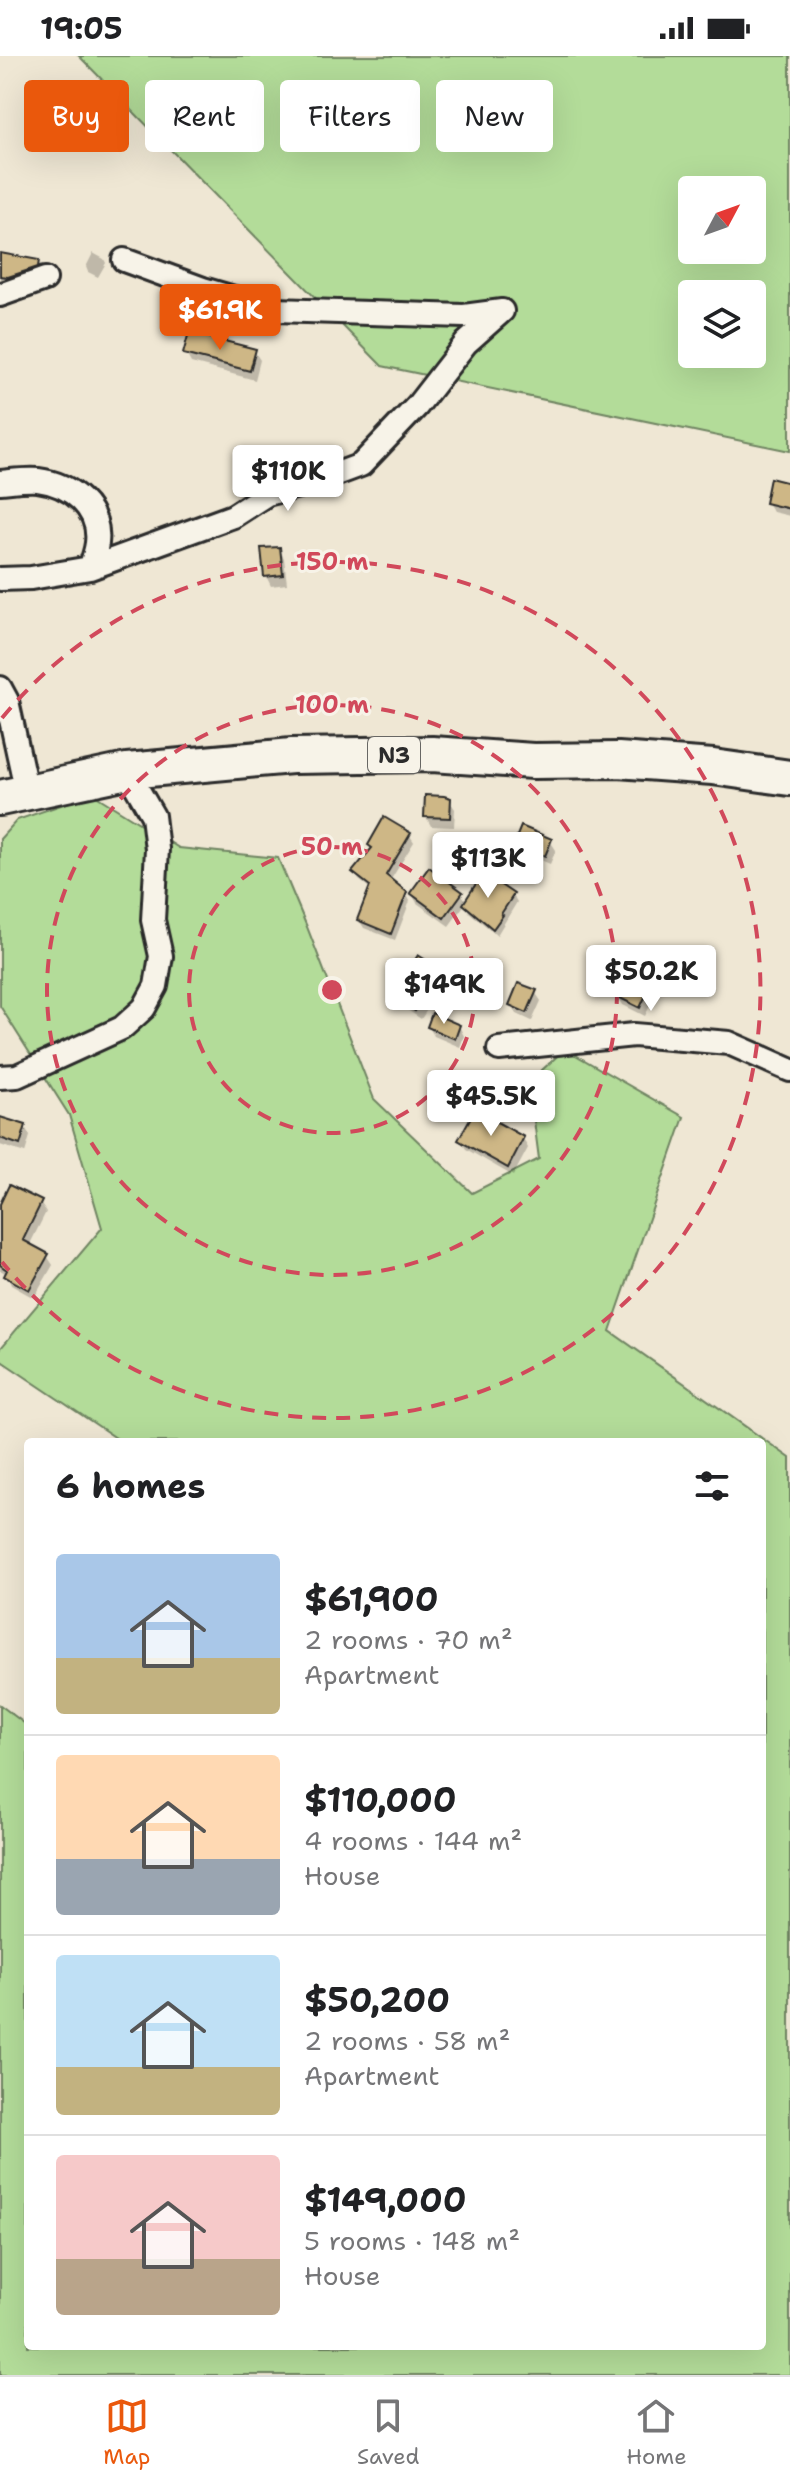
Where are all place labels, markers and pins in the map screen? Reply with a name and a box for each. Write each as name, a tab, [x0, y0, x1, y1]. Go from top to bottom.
pin: $61.9K	[155, 284, 285, 352]
pin: $110K	[232, 445, 344, 513]
pin: $113K	[432, 832, 544, 900]
pin: $50.2K	[586, 945, 716, 1013]
pin: $149K	[388, 958, 500, 1026]
centre of rings	[318, 976, 346, 1004]
pin: $45.5K	[426, 1070, 556, 1138]

